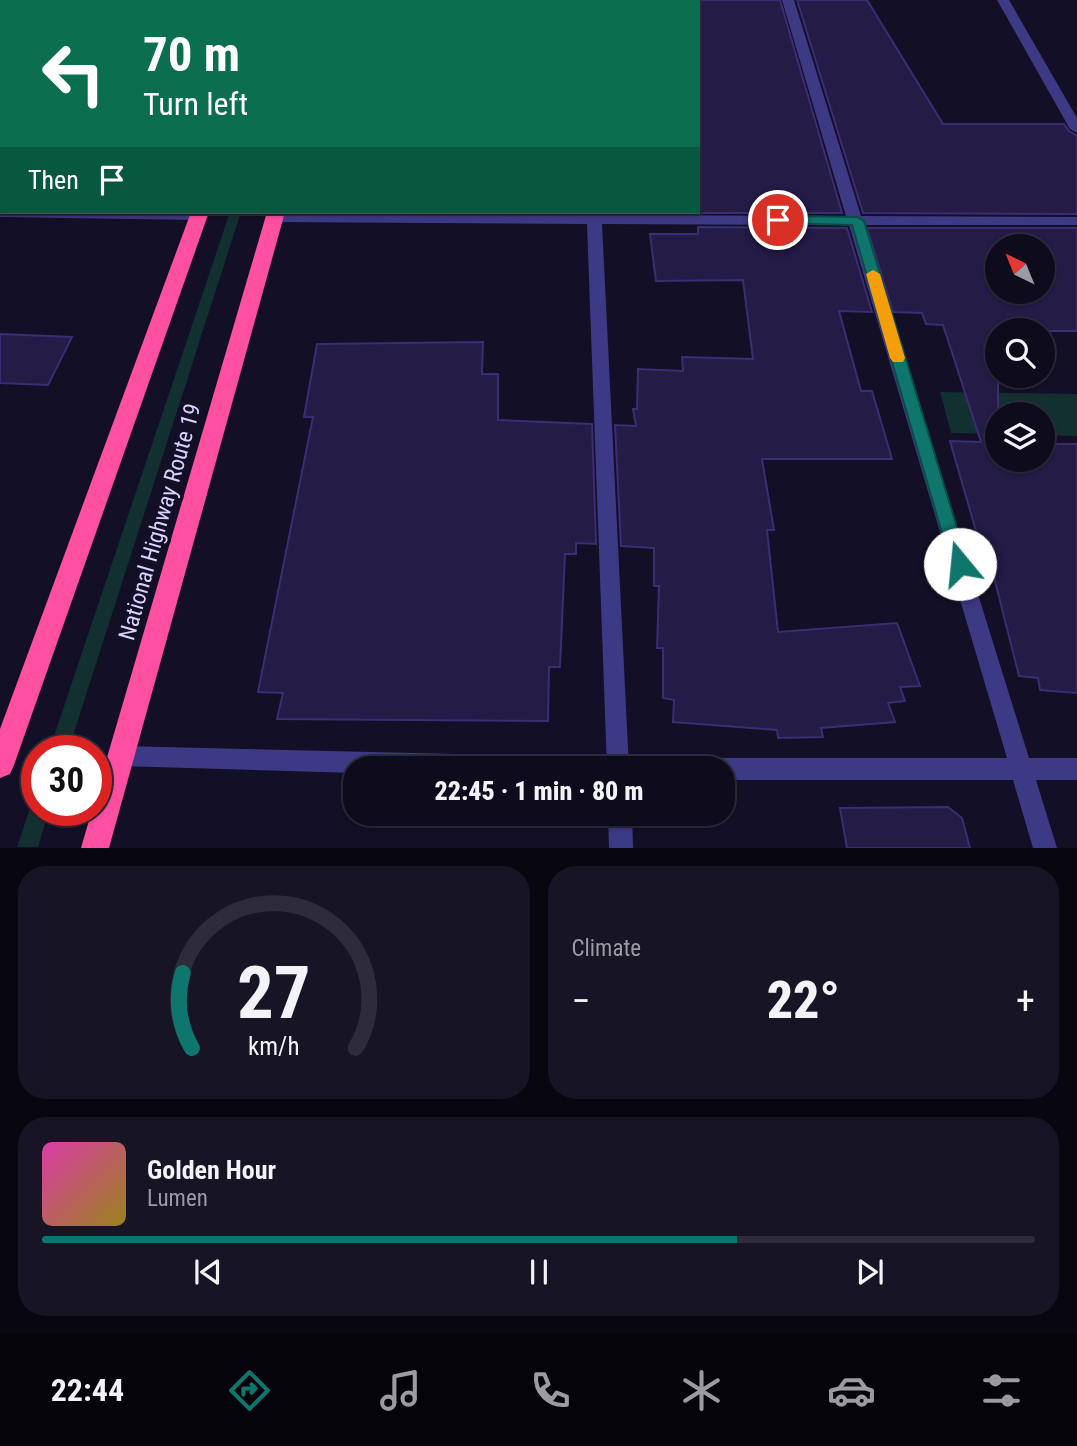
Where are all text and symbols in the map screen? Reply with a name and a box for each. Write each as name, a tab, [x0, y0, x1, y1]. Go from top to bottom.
text: 70 m	[143, 26, 240, 83]
icon: left	[28, 28, 119, 119]
text: Turn left	[143, 85, 248, 123]
icon: arrive	[93, 161, 131, 199]
text: Then	[28, 165, 79, 195]
pin	[748, 190, 808, 250]
icon: arrive	[759, 201, 797, 239]
north arrow	[985, 234, 1055, 304]
map controls	[985, 234, 1055, 472]
button: search	[985, 318, 1055, 388]
street label: National Highway Route 19	[113, 401, 207, 643]
button: layers	[985, 402, 1055, 472]
position arrow	[923, 527, 997, 601]
speed limit sign: 30	[21, 735, 112, 826]
text: 22:45 · 1 min · 80 m	[434, 776, 644, 806]
text: Climate	[572, 935, 641, 962]
text: 27	[237, 951, 311, 1037]
text: 22°	[767, 970, 840, 1031]
text: −	[572, 979, 591, 1023]
text: +	[1016, 979, 1035, 1023]
text: km/h	[248, 1032, 299, 1061]
text: Golden Hour	[147, 1155, 276, 1185]
text: Lumen	[147, 1185, 208, 1212]
icon: previous	[189, 1253, 227, 1291]
icon: pause	[520, 1253, 558, 1291]
icon: next	[851, 1253, 889, 1291]
icon: directions	[225, 1366, 274, 1415]
icon: music	[376, 1366, 425, 1415]
icon: phone	[526, 1366, 575, 1415]
icon: climate	[677, 1366, 726, 1415]
icon: car	[827, 1366, 876, 1415]
icon: filters	[977, 1366, 1026, 1415]
text: 22:44	[51, 1371, 124, 1409]

